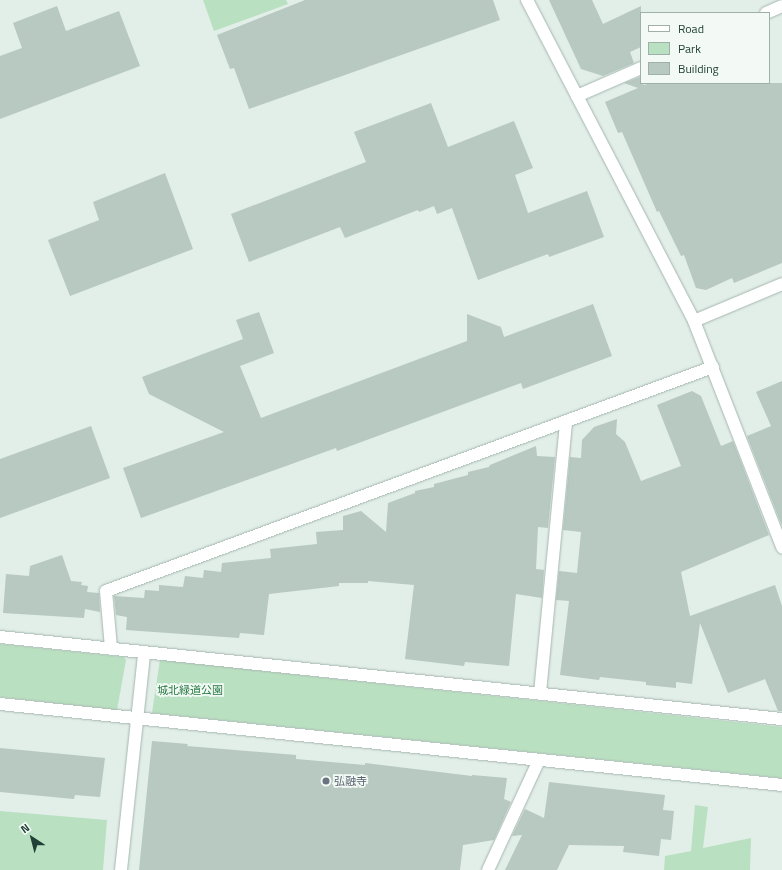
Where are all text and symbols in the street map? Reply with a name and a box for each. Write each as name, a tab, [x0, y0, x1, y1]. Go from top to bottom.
legend	[640, 12, 770, 84]
text: Road	[678, 19, 704, 38]
text: Park	[678, 39, 701, 58]
text: Building	[678, 59, 719, 78]
park label: 城北緑道公園	[157, 683, 223, 697]
place label: 弘融寺	[334, 774, 367, 788]
marker: 弘融寺	[321, 776, 331, 786]
north arrow	[12, 818, 52, 858]
text: N	[17, 820, 33, 837]

